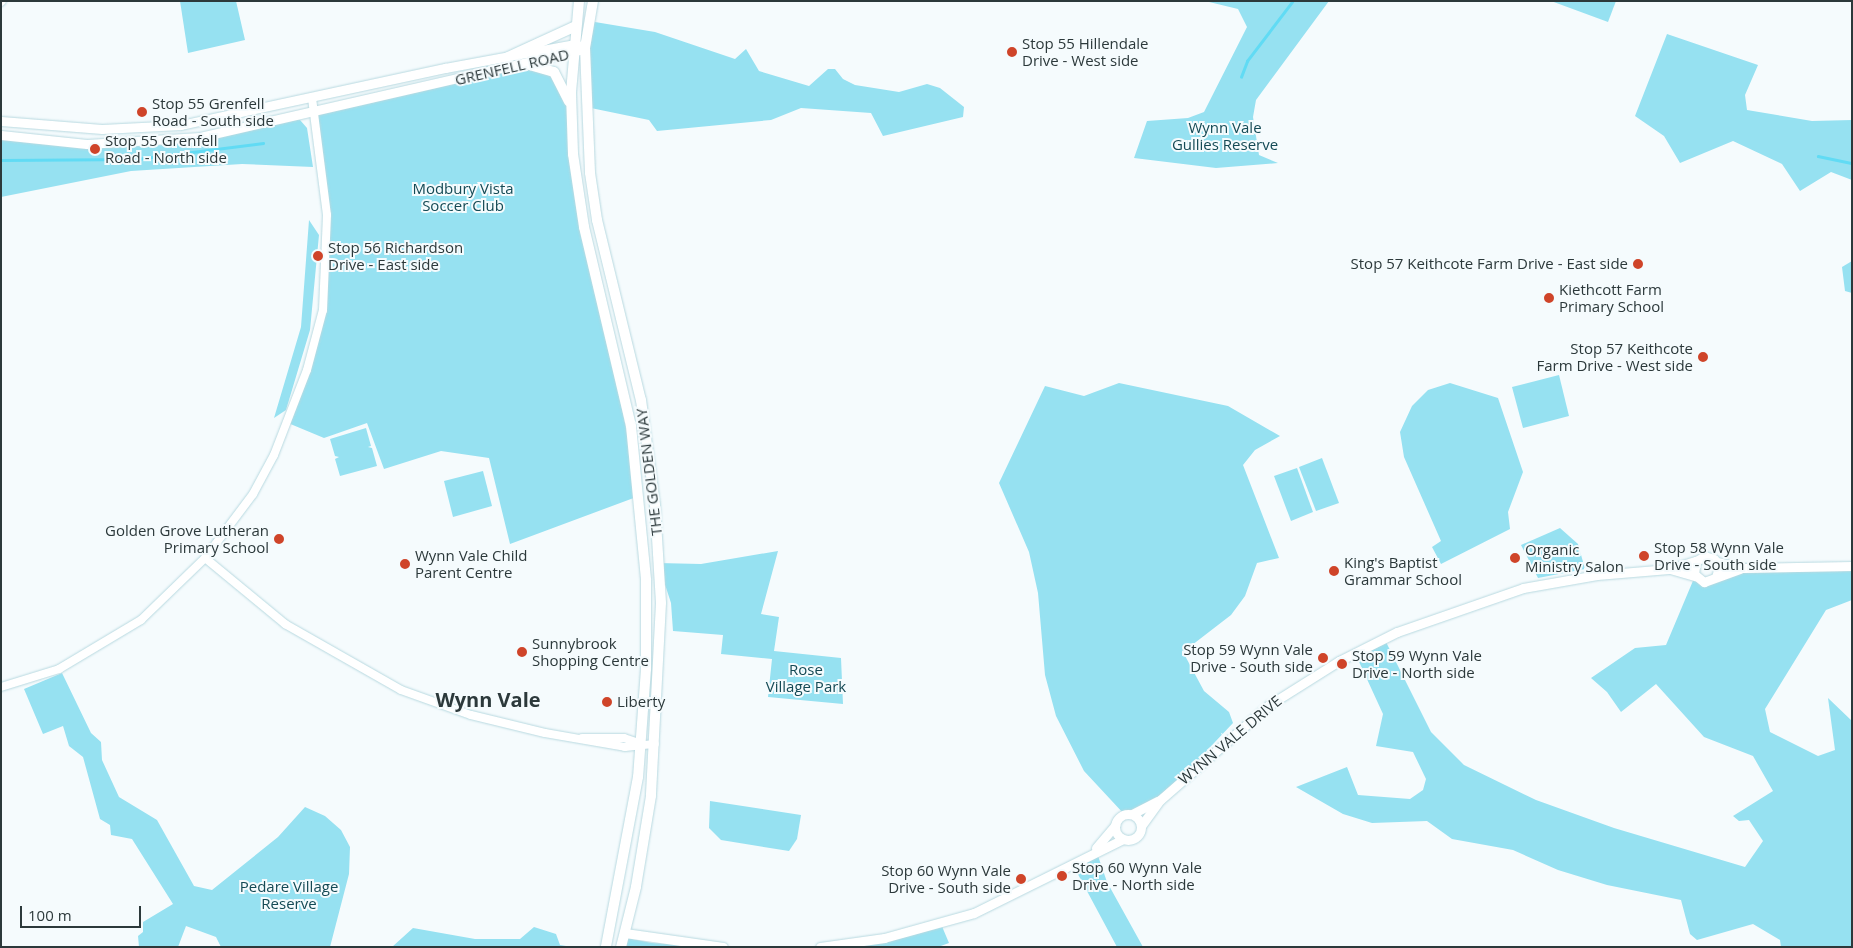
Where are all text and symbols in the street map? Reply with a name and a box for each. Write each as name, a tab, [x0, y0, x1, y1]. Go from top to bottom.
place label: Stop 55 Hillendale Drive - West side	[1022, 34, 1148, 69]
street label: GRENFELL ROAD	[453, 45, 571, 89]
marker: Stop 55 Hillendale Drive - West side	[1006, 46, 1018, 58]
place label: Stop 55 Grenfell Road - South side	[152, 94, 274, 129]
marker: Stop 55 Grenfell Road - South side	[136, 106, 148, 118]
park label: Wynn Vale Gullies Reserve	[1172, 118, 1278, 153]
place label: Stop 55 Grenfell Road - North side	[105, 131, 227, 166]
marker: Stop 55 Grenfell Road - North side	[89, 143, 101, 155]
park label: Modbury Vista Soccer Club	[412, 179, 514, 214]
place label: Stop 56 Richardson Drive - East side	[328, 238, 463, 273]
marker: Stop 56 Richardson Drive - East side	[312, 250, 324, 262]
place label: Stop 57 Keithcote Farm Drive - East side	[1351, 255, 1628, 273]
marker: Stop 57 Keithcote Farm Drive - East side	[1632, 258, 1644, 270]
place label: Kiethcott Farm Primary School	[1559, 280, 1664, 315]
marker: Kiethcott Farm Primary School	[1543, 292, 1555, 304]
place label: Stop 57 Keithcote Farm Drive - West side	[1536, 339, 1693, 374]
marker: Stop 57 Keithcote Farm Drive - West side	[1697, 351, 1709, 363]
street label: THE GOLDEN WAY	[632, 407, 666, 537]
place label: Golden Grove Lutheran Primary School	[105, 521, 269, 556]
marker: Golden Grove Lutheran Primary School	[273, 533, 285, 545]
place label: Stop 58 Wynn Vale Drive - South side	[1654, 538, 1784, 573]
place label: Organic Ministry Salon	[1525, 540, 1624, 575]
place label: Wynn Vale Child Parent Centre	[415, 546, 527, 581]
marker: Stop 58 Wynn Vale Drive - South side	[1638, 550, 1650, 562]
marker: Organic Ministry Salon	[1509, 552, 1521, 564]
place label: King's Baptist Grammar School	[1344, 553, 1462, 588]
marker: Wynn Vale Child Parent Centre	[399, 558, 411, 570]
marker: King's Baptist Grammar School	[1328, 565, 1340, 577]
place label: Sunnybrook Shopping Centre	[532, 634, 649, 669]
place label: Stop 59 Wynn Vale Drive - South side	[1183, 640, 1313, 675]
marker: Sunnybrook Shopping Centre	[516, 646, 528, 658]
place label: Stop 59 Wynn Vale Drive - North side	[1352, 646, 1482, 681]
marker: Stop 59 Wynn Vale Drive - South side	[1317, 652, 1329, 664]
marker: Stop 59 Wynn Vale Drive - North side	[1336, 658, 1348, 670]
park label: Rose Village Park	[766, 660, 846, 695]
district label: Wynn Vale	[435, 687, 541, 711]
street label: WYNN VALE DRIVE	[1175, 692, 1285, 788]
place label: Liberty	[617, 693, 665, 711]
marker: Liberty	[601, 696, 613, 708]
place label: Stop 60 Wynn Vale Drive - North side	[1072, 858, 1202, 893]
place label: Stop 60 Wynn Vale Drive - South side	[881, 861, 1011, 896]
marker: Stop 60 Wynn Vale Drive - North side	[1056, 870, 1068, 882]
marker: Stop 60 Wynn Vale Drive - South side	[1015, 873, 1027, 885]
park label: Pedare Village Reserve	[240, 877, 338, 912]
scale bar	[22, 896, 144, 928]
text: 100 m	[28, 905, 72, 925]

